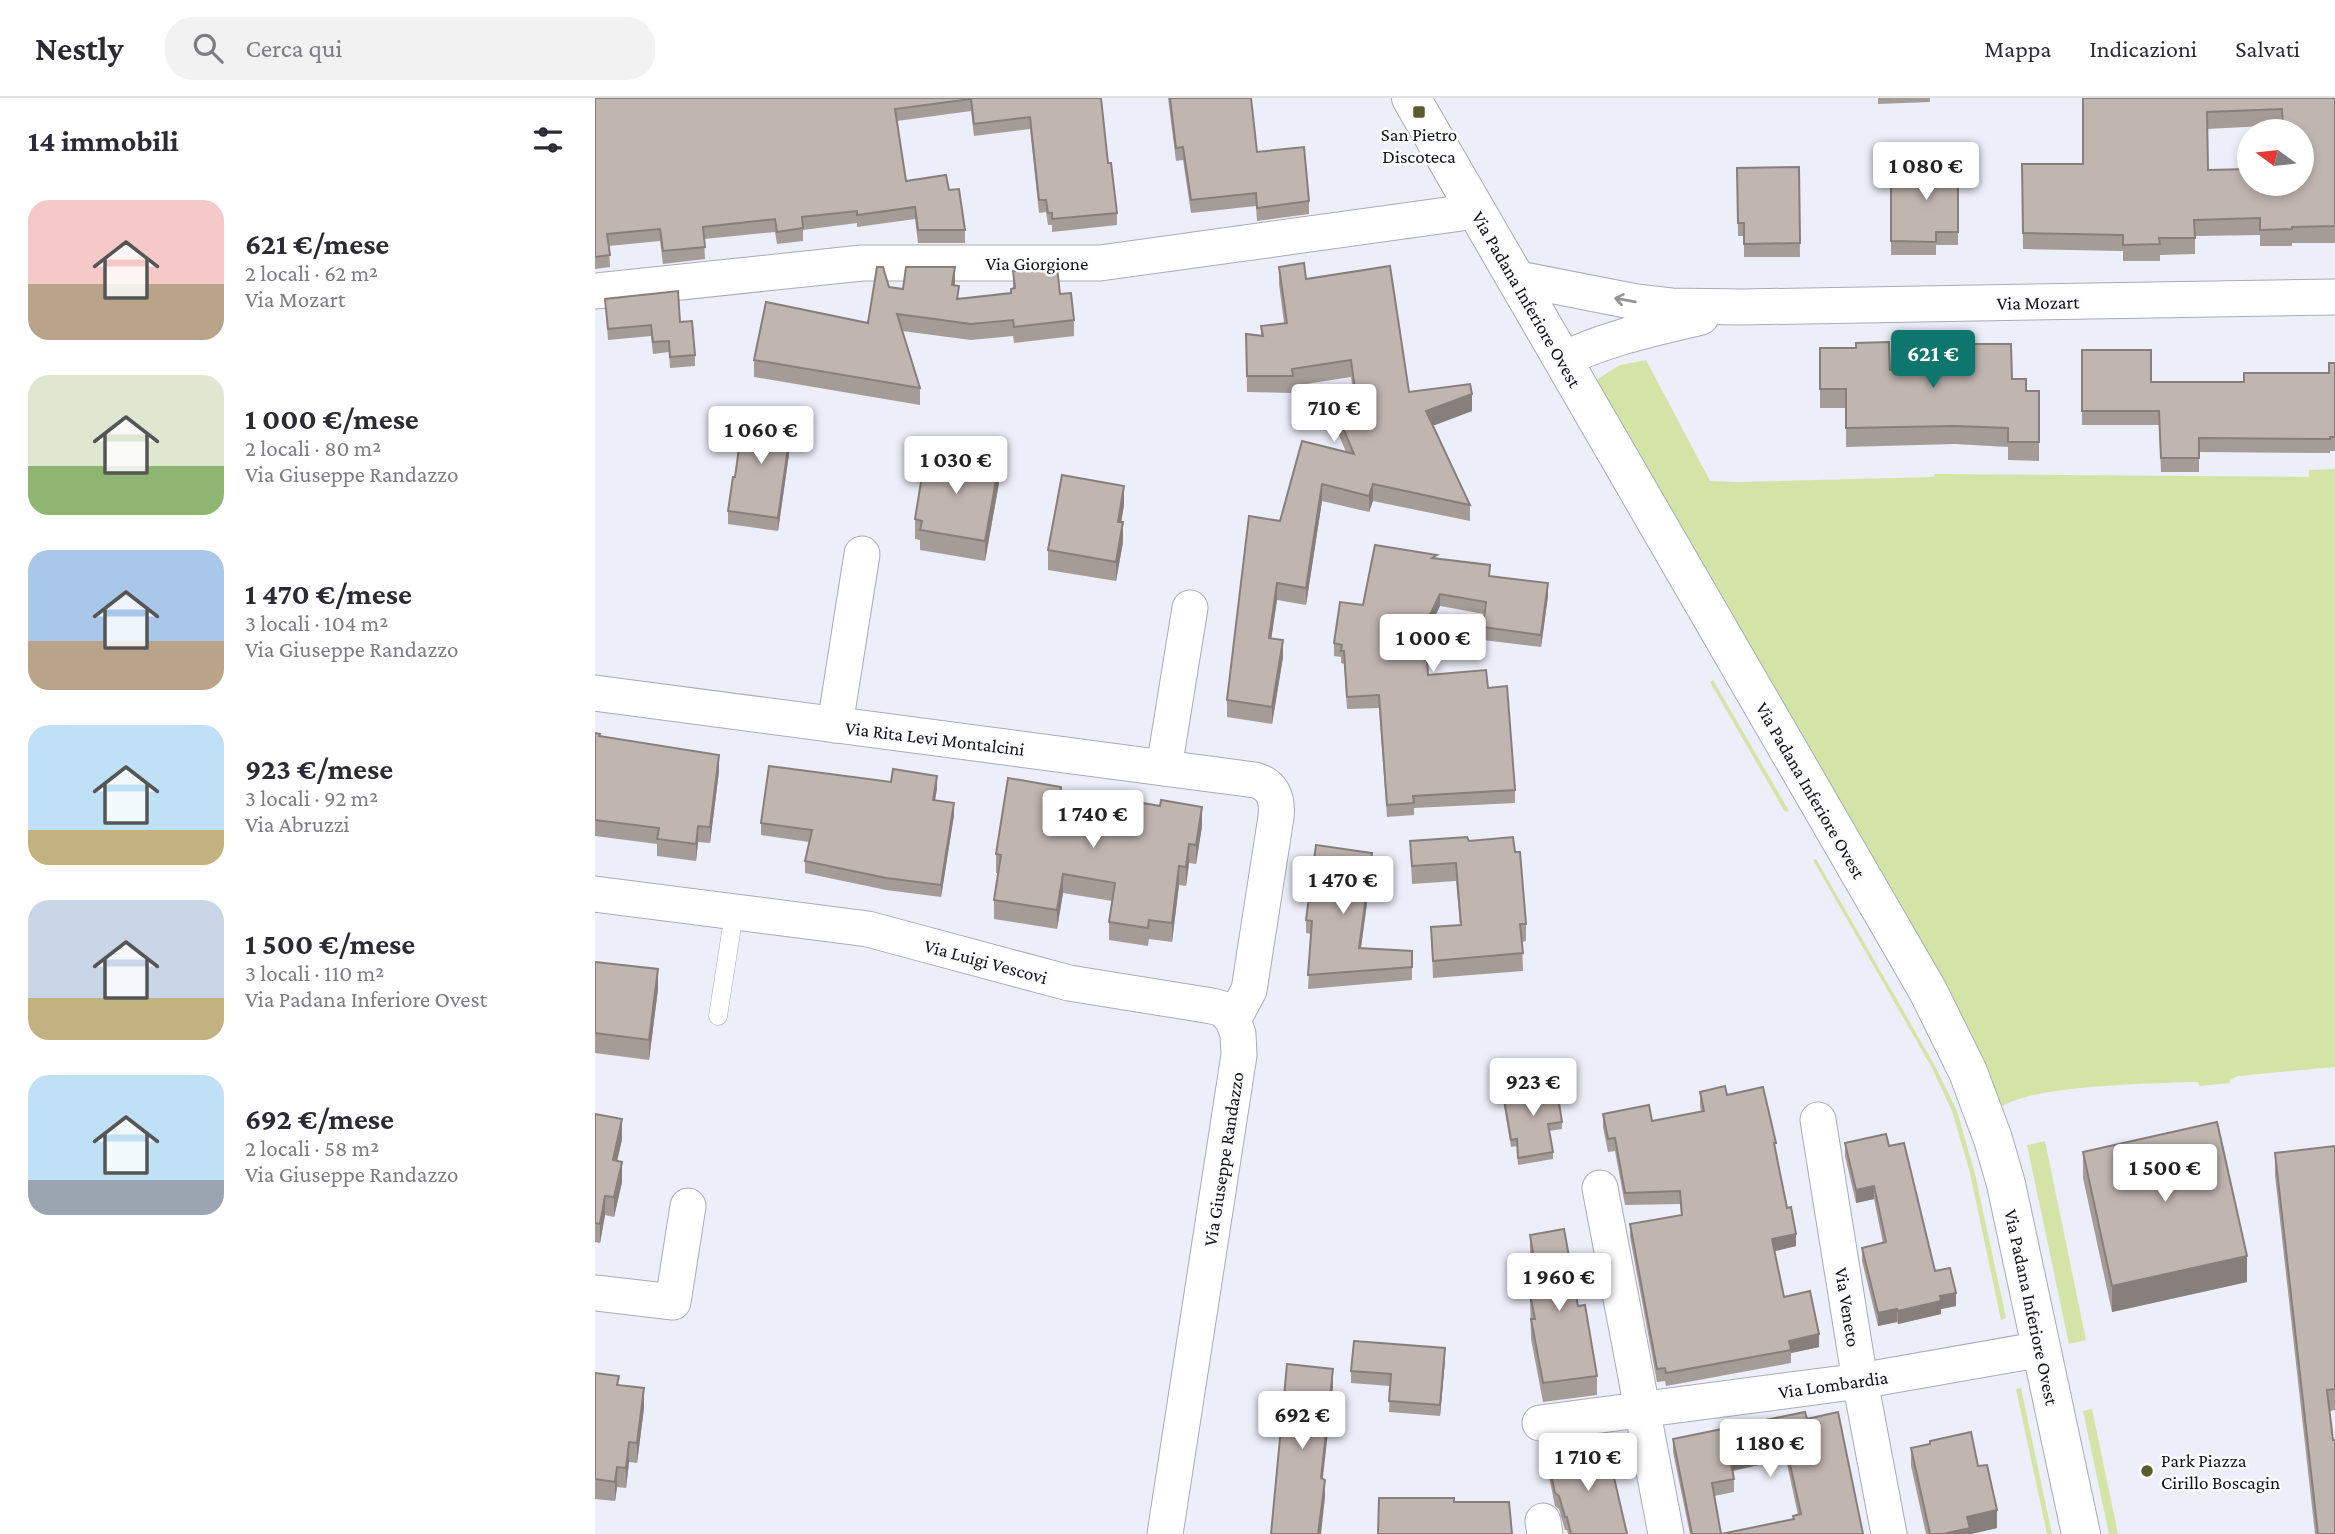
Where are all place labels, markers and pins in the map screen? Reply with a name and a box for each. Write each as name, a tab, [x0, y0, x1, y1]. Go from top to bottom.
marker: San Pietro Discoteca	[1411, 104, 1427, 120]
place label: San Pietro Discoteca	[1381, 124, 1457, 167]
pin: 1 080 €	[1861, 142, 1991, 202]
pin: 621 €	[1884, 330, 1982, 390]
pin: 710 €	[1285, 384, 1383, 444]
pin: 1 060 €	[696, 406, 826, 466]
pin: 1 030 €	[891, 436, 1021, 496]
pin: 1 000 €	[1368, 614, 1498, 674]
pin: 1 740 €	[1028, 790, 1158, 850]
pin: 1 470 €	[1278, 856, 1408, 916]
pin: 923 €	[1484, 1058, 1582, 1118]
pin: 1 500 €	[2100, 1144, 2230, 1204]
pin: 1 960 €	[1494, 1254, 1624, 1313]
pin: 692 €	[1253, 1392, 1351, 1451]
pin: 1 180 €	[1705, 1420, 1835, 1479]
pin: 1 710 €	[1523, 1434, 1653, 1493]
place label: Park Piazza Cirillo Boscagin	[2161, 1450, 2280, 1493]
marker: Park Piazza Cirillo Boscagin	[2139, 1463, 2155, 1479]

